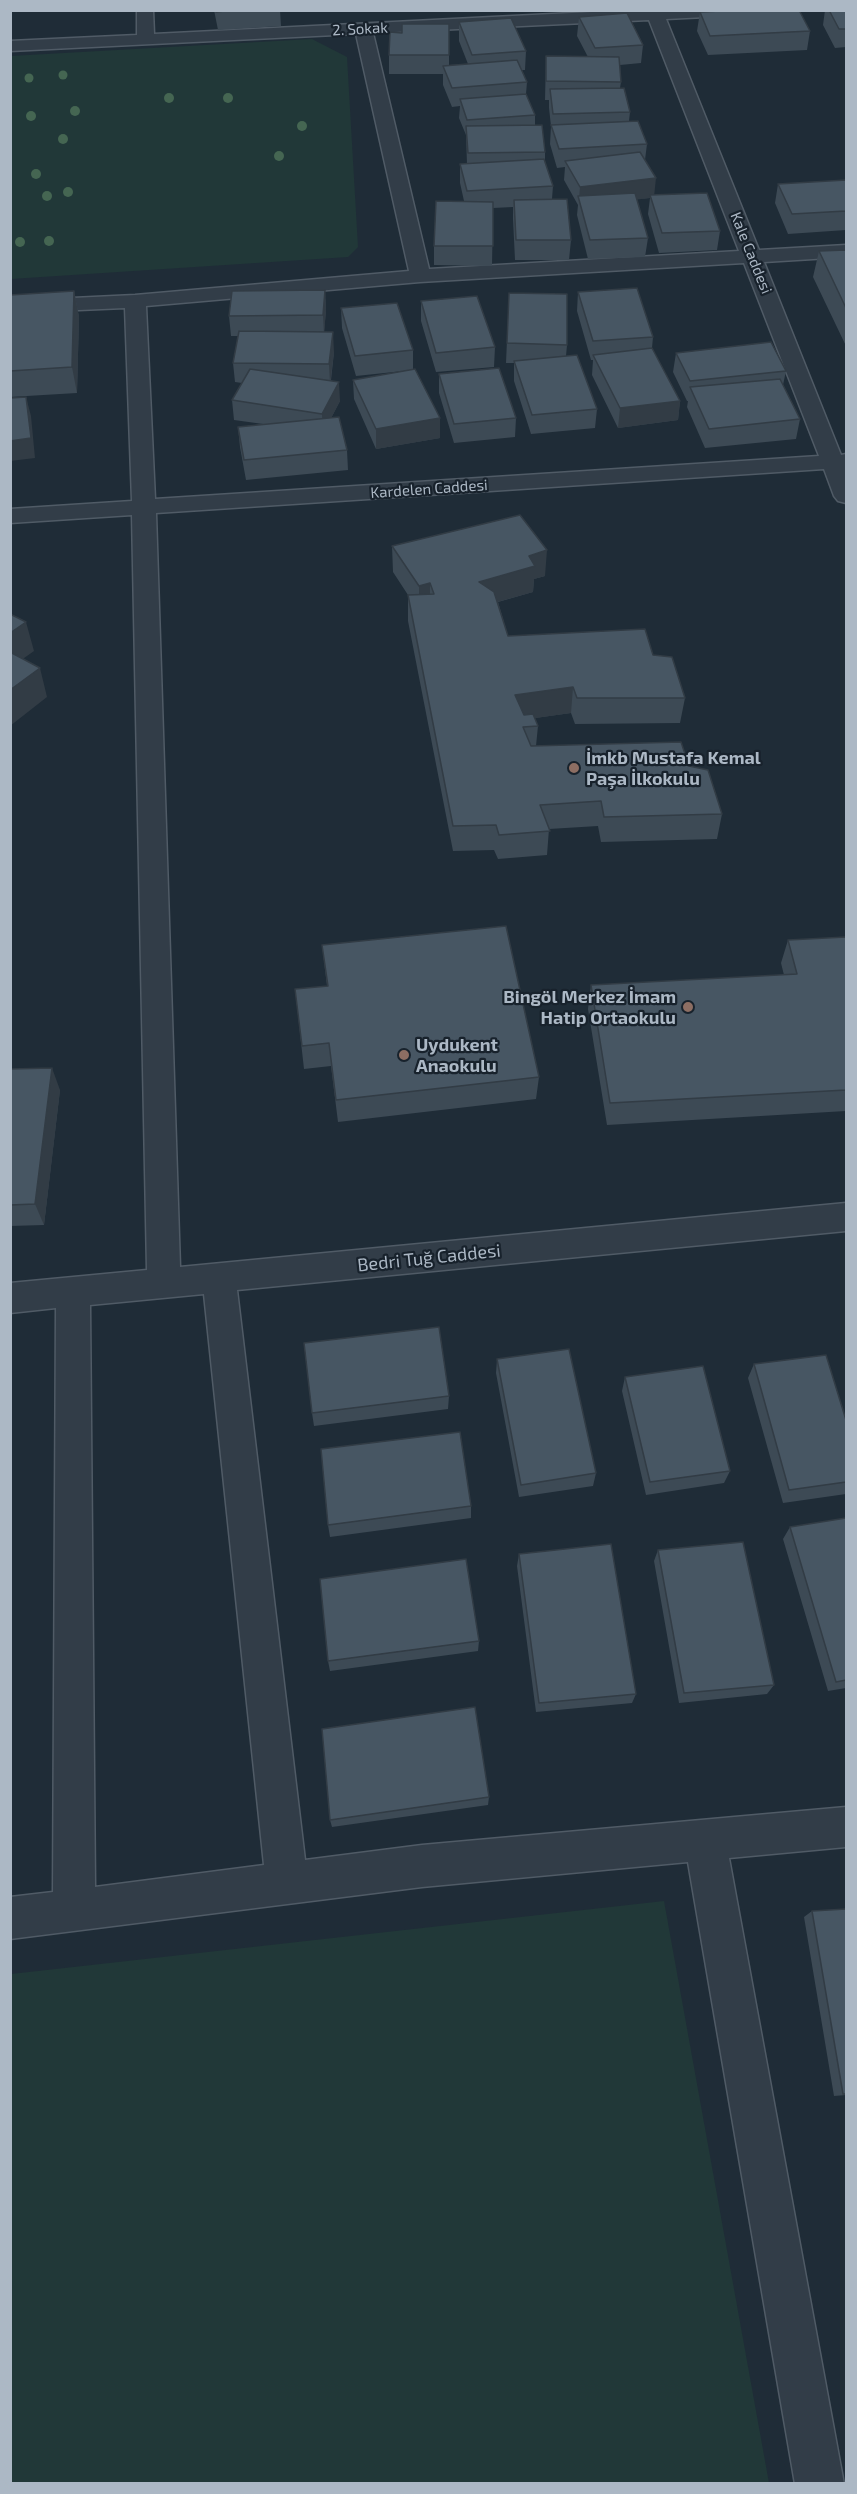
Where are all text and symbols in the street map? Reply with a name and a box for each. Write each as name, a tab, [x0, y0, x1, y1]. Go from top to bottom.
street label: 2. Sokak	[332, 19, 388, 39]
street label: Kale Caddesi	[726, 210, 776, 296]
street label: Kardelen Caddesi	[370, 476, 488, 502]
place label: İmkb Mustafa Kemal Paşa İlkokulu	[586, 747, 761, 789]
marker: İmkb Mustafa Kemal Paşa İlkokulu	[567, 761, 581, 775]
place label: Bingöl Merkez İmam Hatip Ortaokulu	[503, 986, 676, 1028]
marker: Bingöl Merkez İmam Hatip Ortaokulu	[681, 1000, 695, 1014]
place label: Uydukent Anaokulu	[416, 1034, 498, 1076]
marker: Uydukent Anaokulu	[397, 1048, 411, 1062]
street label: Bedri Tuğ Caddesi	[356, 1240, 502, 1276]

